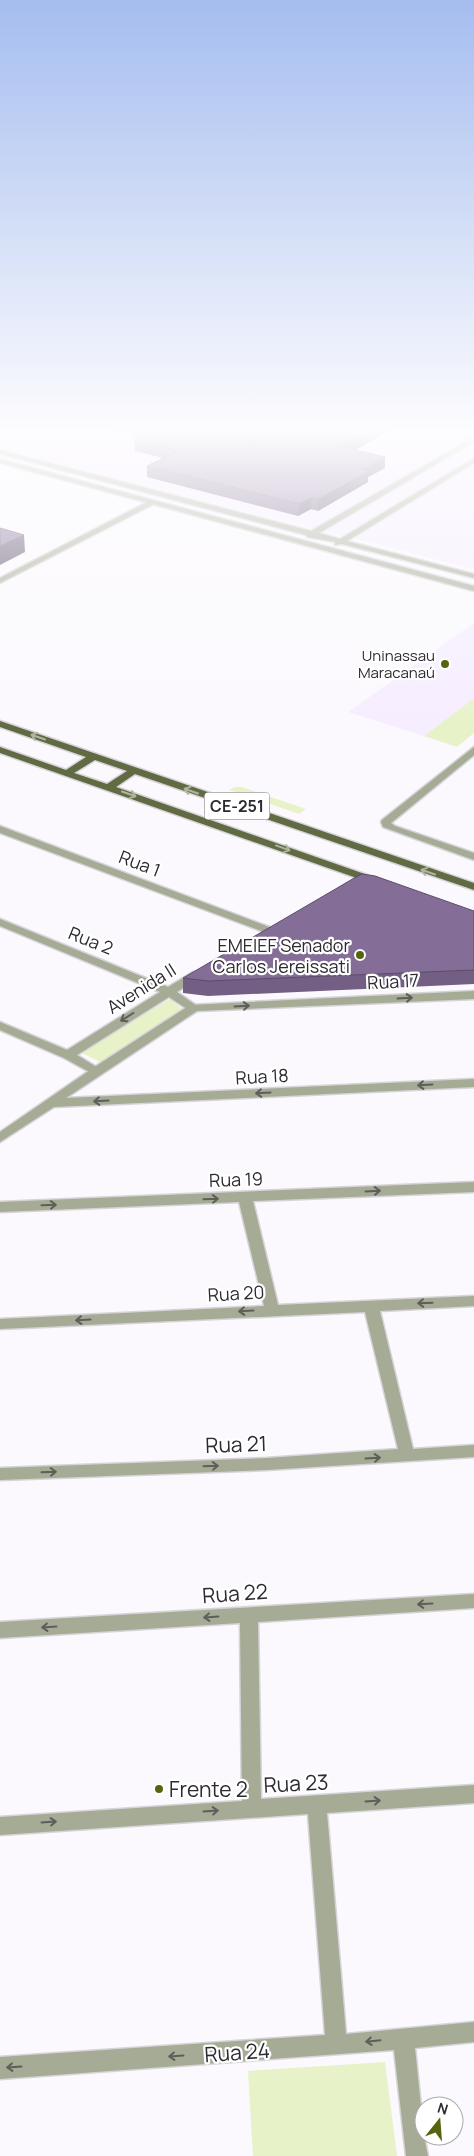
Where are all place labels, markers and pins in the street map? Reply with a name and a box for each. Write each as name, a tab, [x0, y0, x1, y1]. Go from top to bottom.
place label: Uninassau Maracanaú	[358, 645, 435, 683]
marker: Uninassau Maracanaú	[439, 658, 451, 670]
place label: EMEIEF Senador Carlos Jereissati	[213, 933, 351, 978]
marker: EMEIEF Senador Carlos Jereissati	[354, 949, 366, 961]
place label: Frente 2	[169, 1775, 248, 1803]
marker: Frente 2	[153, 1783, 165, 1795]

